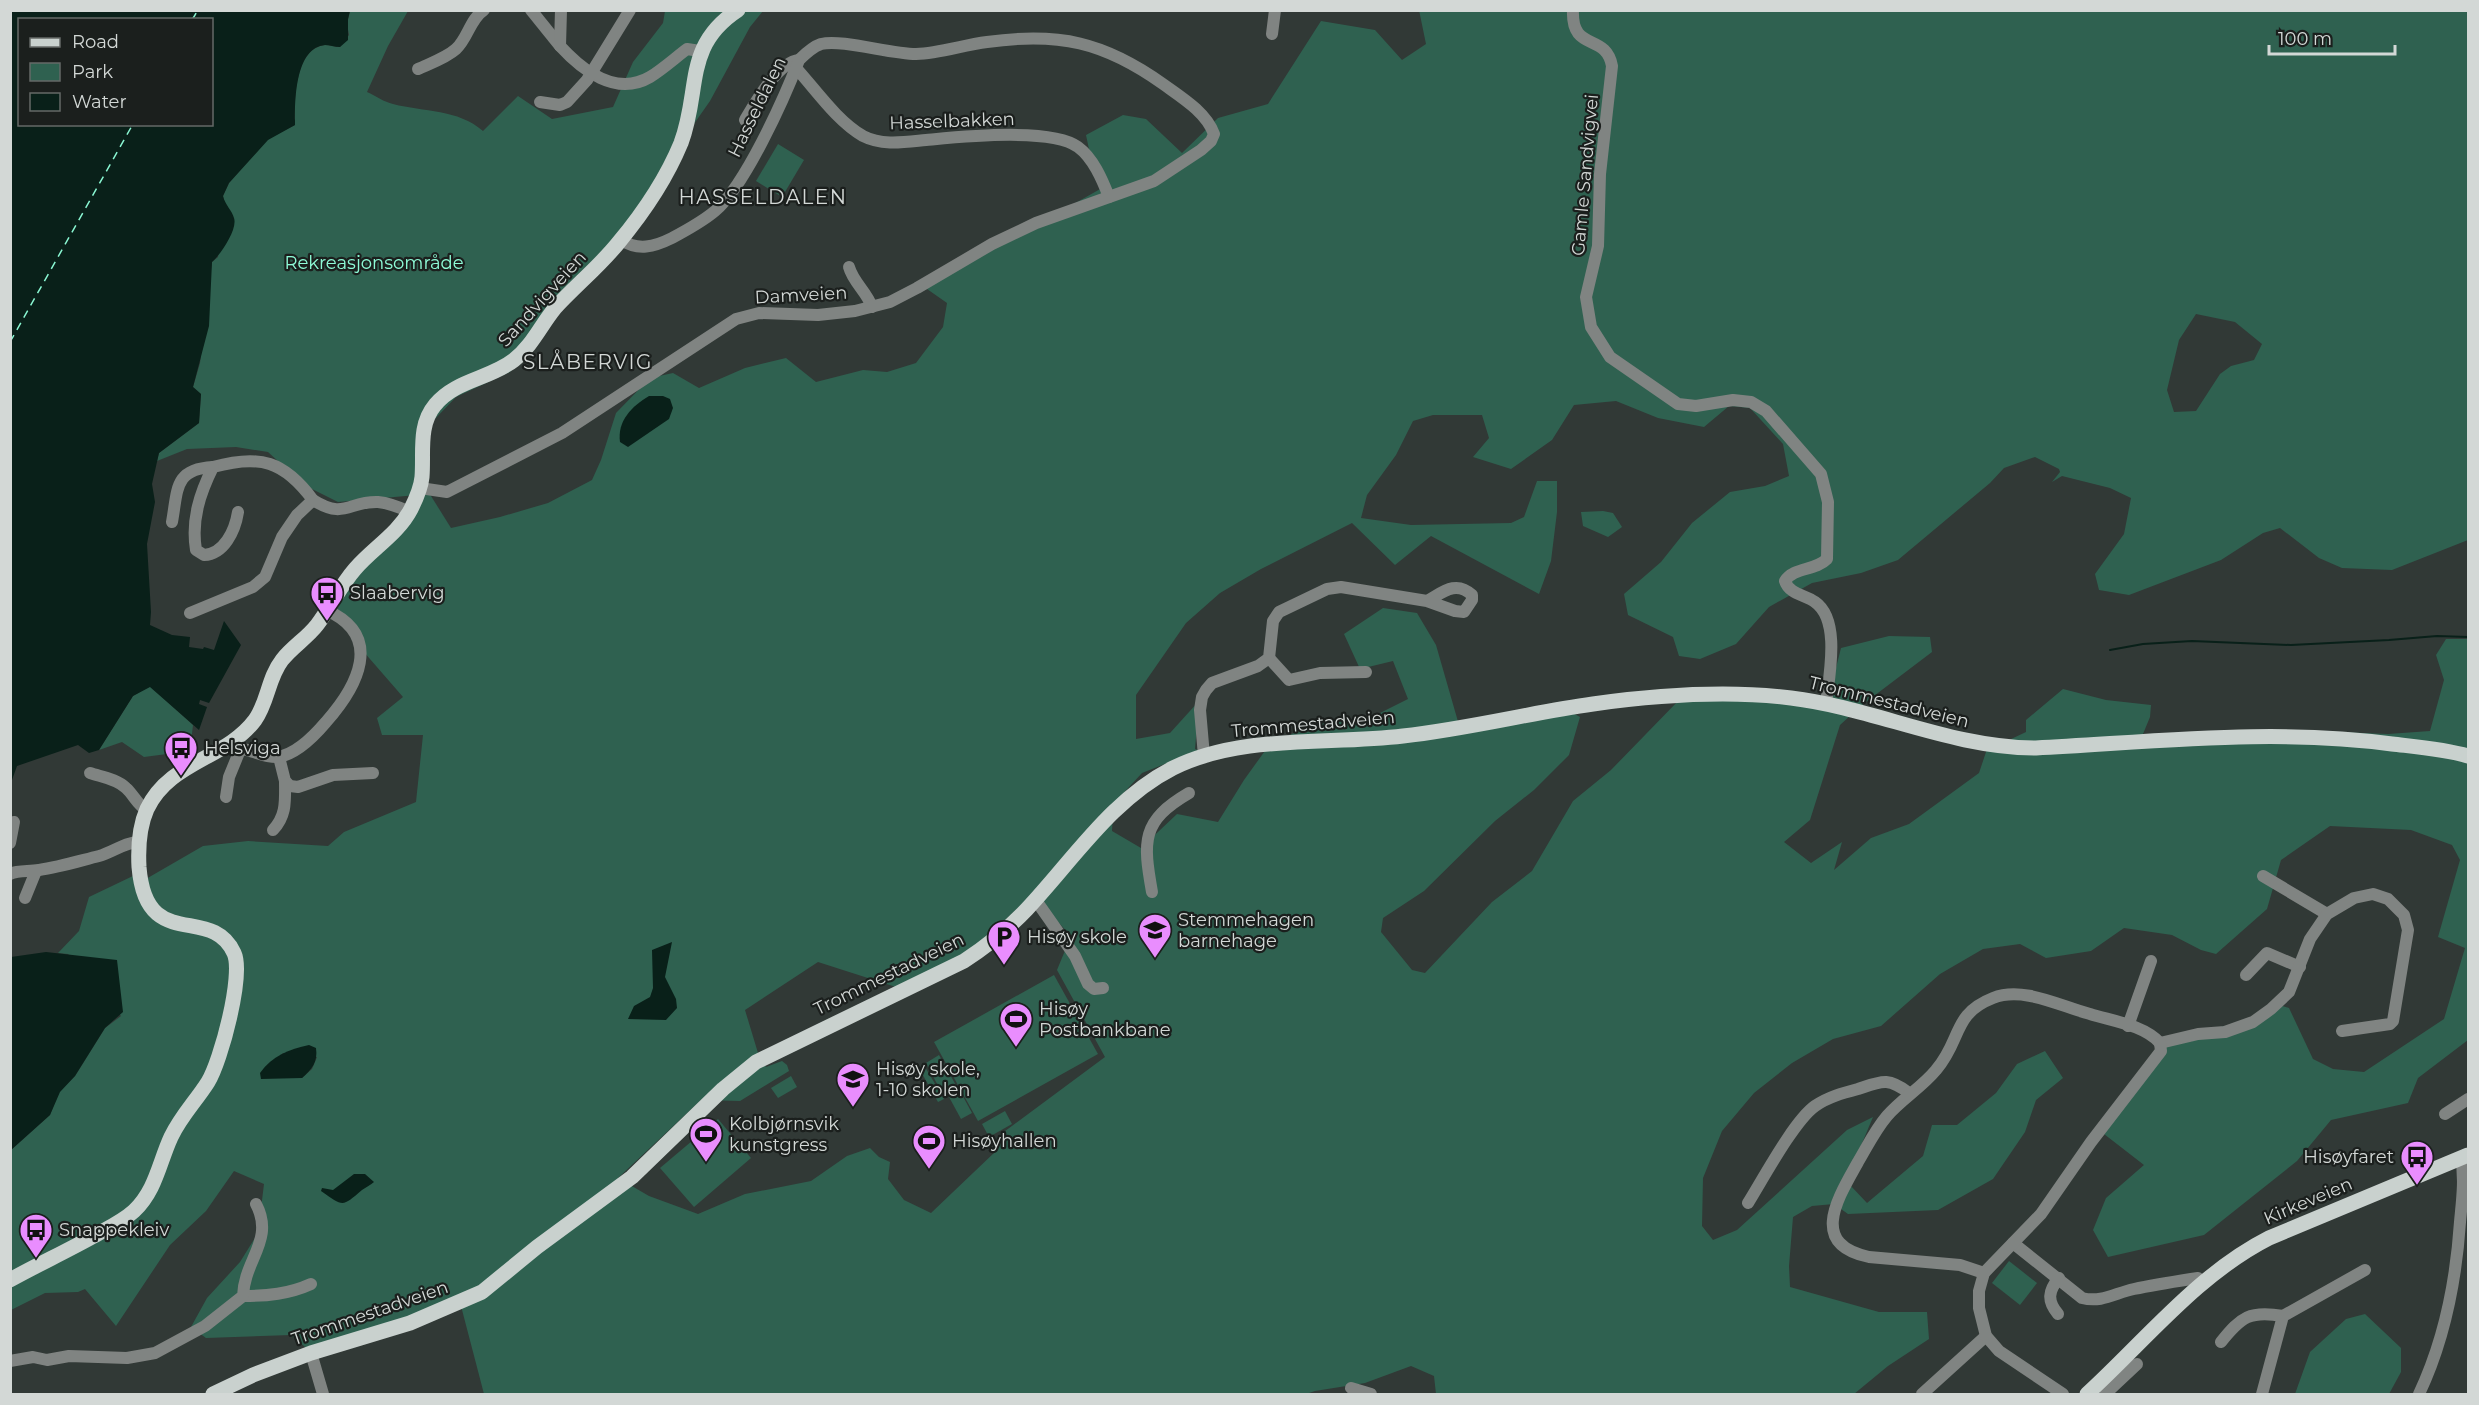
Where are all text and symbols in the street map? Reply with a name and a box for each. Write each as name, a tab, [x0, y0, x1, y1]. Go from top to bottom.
legend	[18, 18, 213, 126]
scale bar	[2269, 18, 2395, 56]
text: 100 m	[2278, 28, 2332, 50]
text: Road	[72, 31, 119, 53]
street label: Hasseldalen	[723, 53, 791, 161]
text: Park	[72, 61, 113, 83]
text: Water	[72, 91, 127, 113]
street label: Gamle Sandvigvei	[1567, 93, 1603, 257]
street label: Hasselbakken	[889, 108, 1015, 134]
district label: HASSELDALEN	[679, 185, 847, 209]
street label: Sandvigveien	[493, 247, 591, 351]
park label: Rekreasjonsområde	[284, 252, 464, 274]
street label: Damveien	[754, 282, 848, 308]
district label: SLÅBERVIG	[523, 349, 653, 374]
bus stop icon: Slaabervig	[309, 575, 345, 622]
place label: Slaabervig	[350, 582, 445, 604]
street label: Trommestadveien	[1807, 671, 1971, 733]
street label: Trommestadveien	[1230, 706, 1396, 742]
bus stop icon: Helsviga	[163, 730, 199, 777]
place label: Helsviga	[204, 737, 281, 759]
place label: Stemmehagen barnehage	[1178, 909, 1314, 952]
school or university icon: Stemmehagen barnehage	[1137, 912, 1173, 959]
parking icon: Hisøy skole	[986, 919, 1022, 966]
place label: Hisøy skole	[1027, 926, 1127, 948]
street label: Trommestadveien	[810, 928, 968, 1020]
place label: Hisøy Postbankbane	[1039, 998, 1171, 1041]
sports icon: Hisøy Postbankbane	[998, 1001, 1034, 1048]
place label: Hisøy skole, 1-10 skolen	[876, 1058, 980, 1101]
school or university icon: Hisøy skole, 1-10 skolen	[835, 1061, 871, 1108]
place label: Kolbjørnsvik kunstgress	[729, 1113, 839, 1156]
sports icon: Kolbjørnsvik kunstgress	[688, 1116, 724, 1163]
sports icon: Hisøyhallen	[911, 1123, 947, 1170]
place label: Hisøyhallen	[952, 1130, 1057, 1152]
bus stop icon: Hisøyfaret	[2399, 1139, 2435, 1186]
place label: Hisøyfaret	[2303, 1146, 2394, 1168]
street label: Kirkeveien	[2260, 1173, 2356, 1229]
bus stop icon: Snappekleiv	[18, 1212, 54, 1259]
place label: Snappekleiv	[59, 1219, 169, 1241]
street label: Trommestadveien	[289, 1276, 451, 1350]

